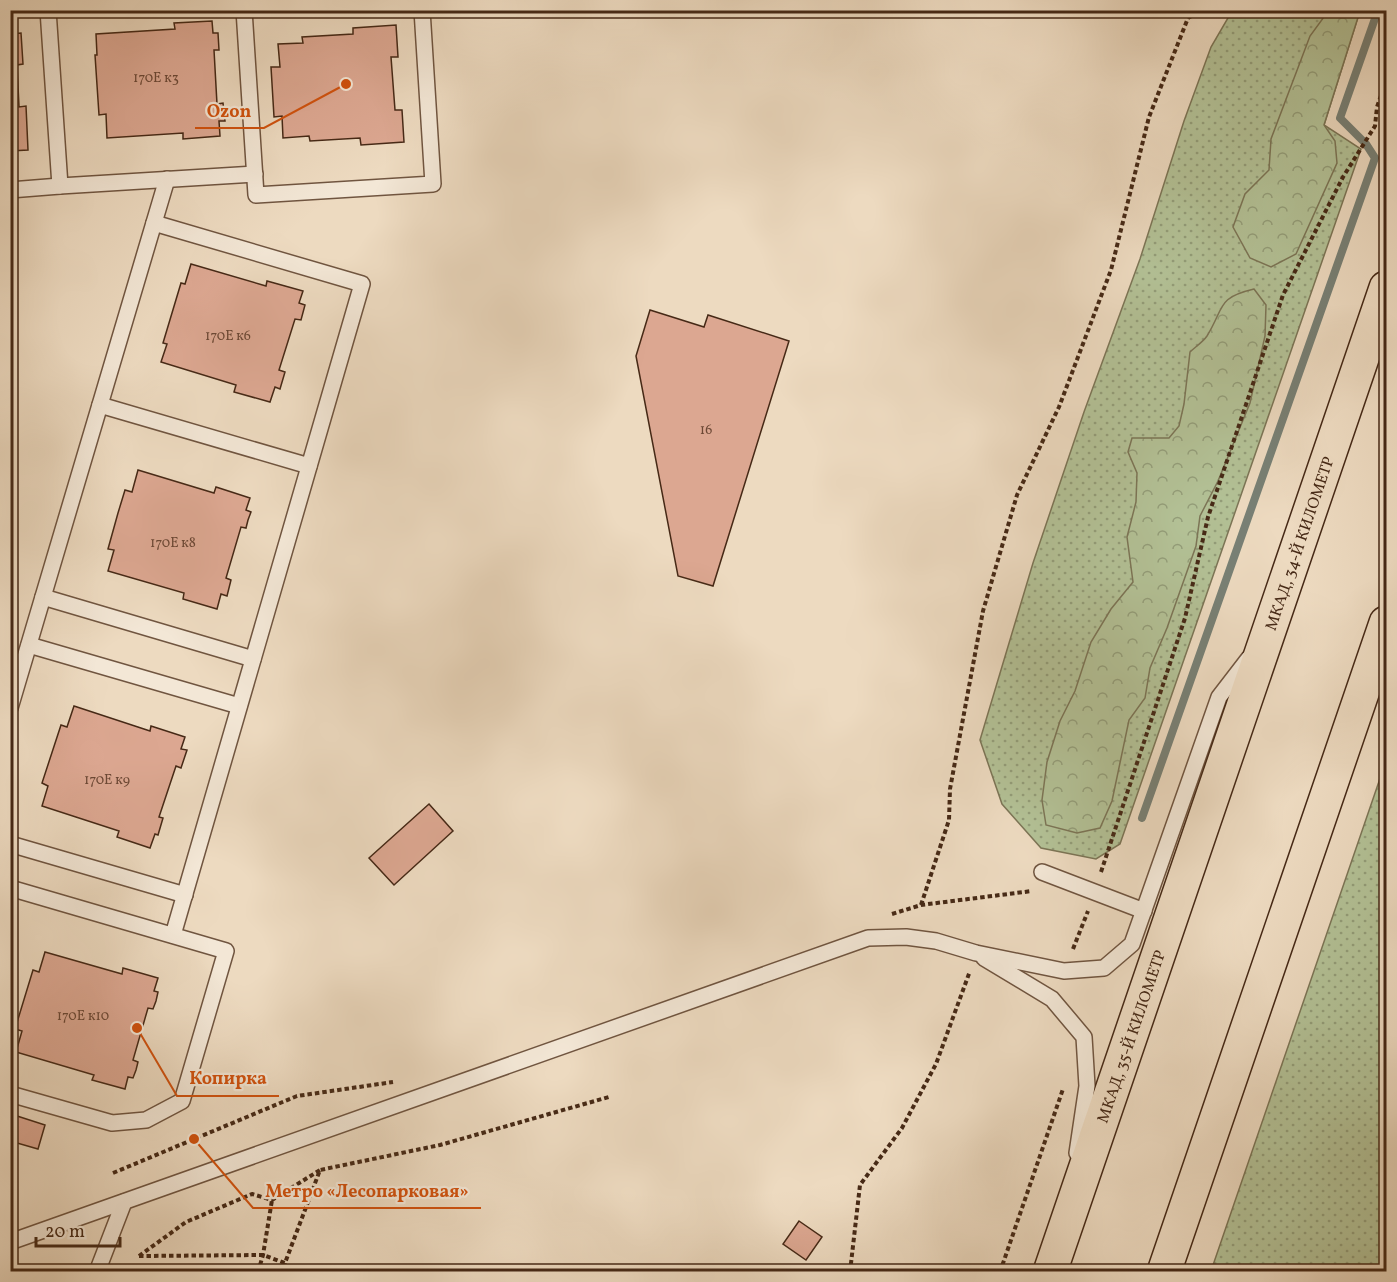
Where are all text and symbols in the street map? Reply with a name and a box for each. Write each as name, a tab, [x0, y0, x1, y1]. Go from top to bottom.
house number: 170Е к3	[133, 69, 179, 88]
callout: Ozon	[195, 92, 264, 128]
text: Ozon	[207, 100, 251, 125]
house number: 170Е к6	[205, 327, 251, 346]
house number: 16	[700, 421, 712, 440]
street label: МКАД, 34-Й КИЛОМЕТР	[1261, 454, 1341, 634]
house number: 170Е к8	[150, 534, 196, 553]
house number: 170Е к9	[84, 771, 130, 790]
street label: МКАД, 35-Й КИЛОМЕТР	[1093, 948, 1172, 1126]
house number: 170Е к10	[57, 1007, 109, 1026]
callout: Копирка	[177, 1060, 279, 1096]
text: Копирка	[189, 1067, 267, 1092]
callout: Метро «Лесопарковая»	[253, 1172, 481, 1208]
text: Метро «Лесопарковая»	[265, 1180, 469, 1205]
scale bar	[36, 1210, 120, 1248]
text: 20 m	[45, 1220, 85, 1245]

